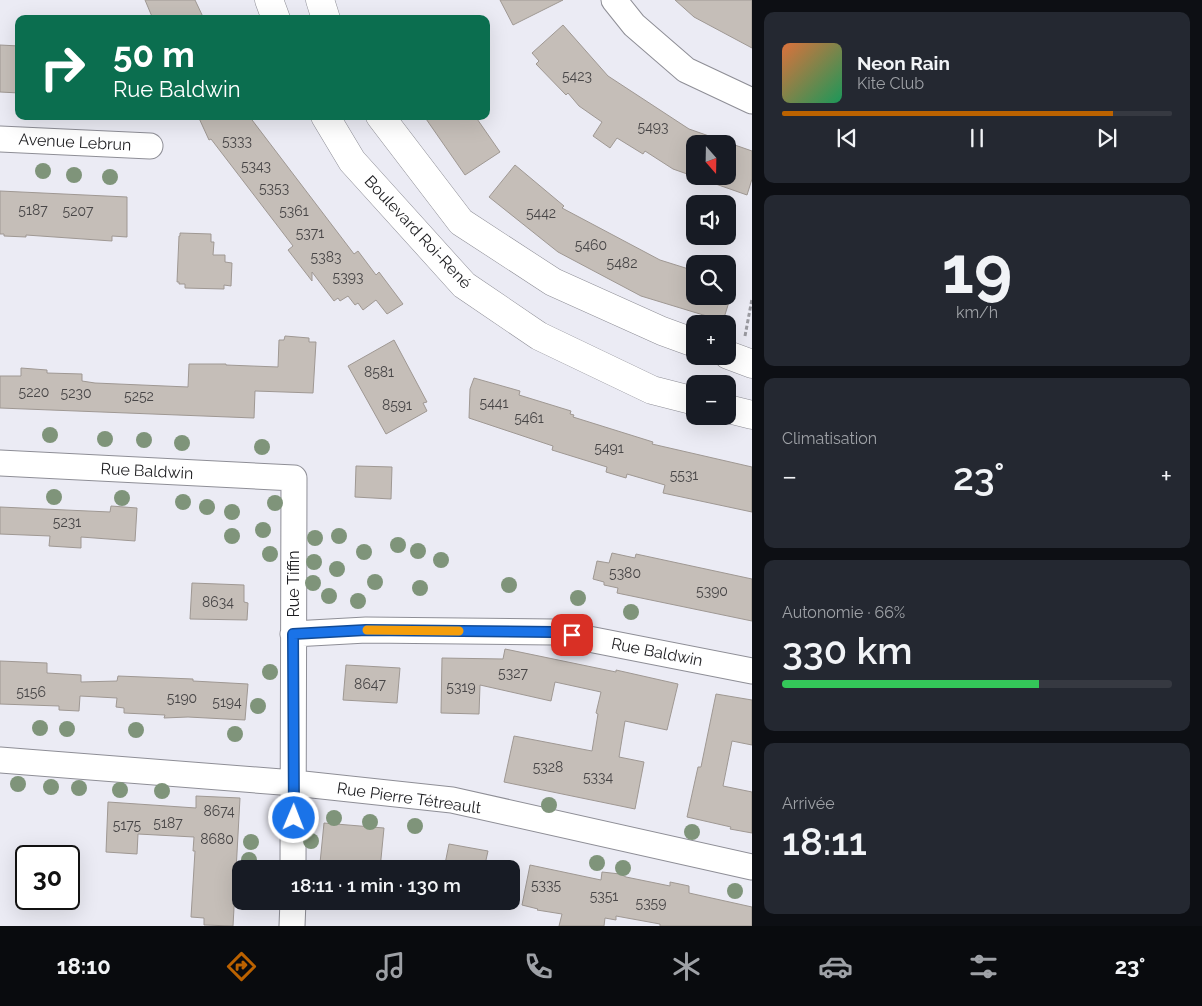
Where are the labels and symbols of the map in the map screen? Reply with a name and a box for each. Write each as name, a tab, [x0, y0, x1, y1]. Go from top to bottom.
house number: 5423	[562, 68, 592, 84]
house number: 5493	[638, 119, 668, 135]
street label: Avenue Lebrun	[18, 130, 132, 154]
house number: 5333	[222, 133, 252, 149]
north arrow	[686, 135, 736, 185]
house number: 5343	[241, 158, 271, 174]
street label: Boulevard Roi-René	[361, 171, 475, 293]
house number: 5353	[259, 180, 289, 196]
house number: 5187	[18, 202, 48, 218]
house number: 5207	[63, 203, 94, 219]
house number: 5361	[279, 203, 309, 219]
house number: 5442	[526, 205, 556, 221]
house number: 5371	[296, 225, 324, 241]
house number: 5460	[575, 237, 607, 253]
house number: 5383	[311, 249, 341, 265]
house number: 5482	[607, 255, 637, 271]
house number: 5393	[333, 269, 363, 285]
house number: 8581	[364, 364, 394, 380]
house number: 5220	[19, 384, 49, 400]
house number: 5230	[61, 385, 91, 401]
house number: 5252	[124, 388, 154, 404]
house number: 5441	[480, 395, 508, 411]
house number: 8591	[382, 397, 412, 413]
house number: 5461	[514, 410, 544, 426]
house number: 5491	[594, 440, 624, 456]
street label: Rue Baldwin	[100, 459, 194, 483]
house number: 5531	[670, 467, 698, 483]
house number: 5231	[53, 514, 81, 530]
street label: Rue Tiffin	[284, 550, 303, 618]
house number: 5380	[609, 565, 641, 581]
house number: 5390	[696, 583, 728, 599]
house number: 8634	[202, 594, 234, 610]
pin	[551, 614, 593, 656]
street label: Rue Baldwin	[610, 634, 704, 670]
house number: 5327	[498, 665, 528, 681]
house number: 8647	[354, 676, 386, 692]
house number: 5319	[446, 679, 476, 695]
house number: 5156	[16, 684, 46, 700]
house number: 5190	[167, 690, 197, 706]
house number: 5194	[212, 694, 242, 710]
house number: 5328	[533, 759, 563, 775]
house number: 5334	[583, 769, 613, 785]
street label: Rue Pierre Tétreault	[336, 778, 483, 818]
position arrow	[267, 791, 319, 843]
house number: 8674	[203, 803, 235, 819]
house number: 5187	[153, 815, 183, 831]
house number: 5175	[113, 817, 142, 833]
house number: 8680	[200, 831, 234, 847]
speed limit sign: 30	[15, 845, 80, 910]
house number: 5335	[531, 877, 561, 893]
house number: 5351	[590, 888, 618, 904]
house number: 5359	[636, 895, 666, 911]

